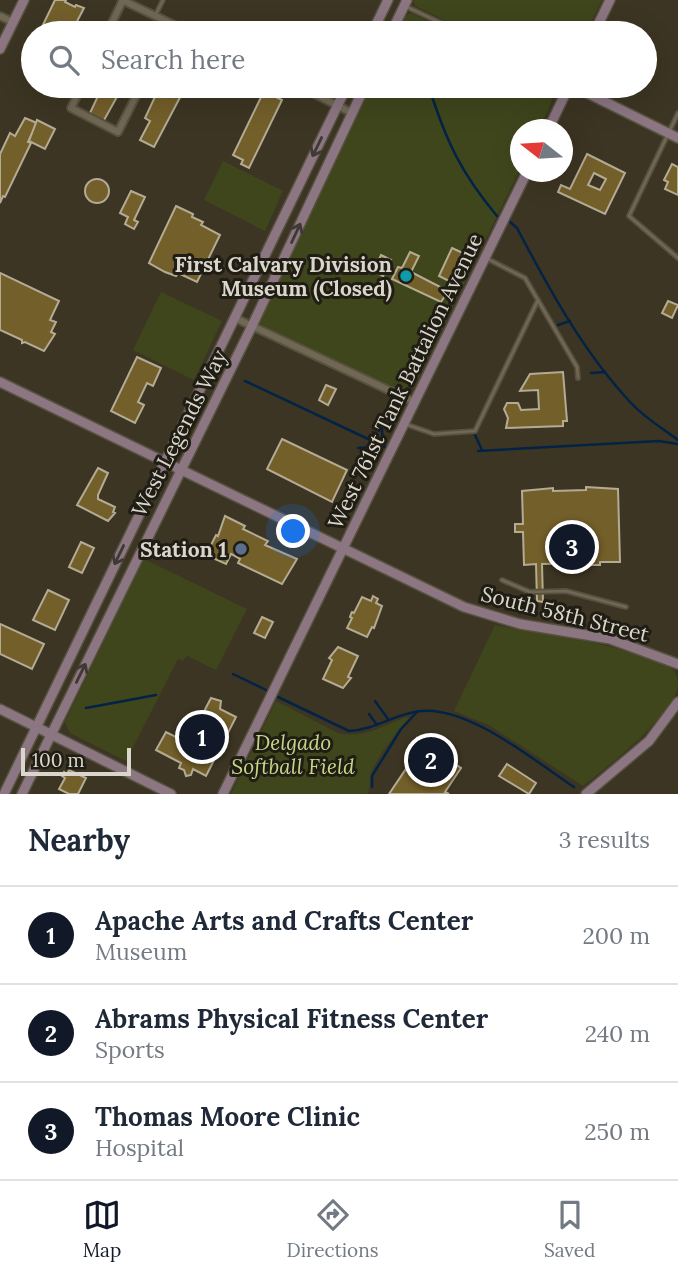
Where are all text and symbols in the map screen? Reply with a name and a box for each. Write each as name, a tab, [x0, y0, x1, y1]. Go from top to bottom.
search box	[21, 21, 657, 98]
icon: search	[45, 41, 83, 79]
text: Search here	[101, 43, 245, 76]
north arrow	[510, 119, 573, 182]
one-way arrow	[310, 136, 324, 157]
one-way arrow	[289, 223, 303, 244]
street label: West 761st Tank Battalion Avenue	[322, 229, 488, 533]
place label: First Calvary Division Museum (Closed)	[174, 251, 392, 302]
marker: First Calvary Division Museum (Closed)	[398, 268, 414, 284]
street label: West Legends Way	[125, 345, 233, 521]
your location	[276, 514, 310, 548]
pin: 3	[549, 521, 595, 573]
place label: Station 1	[140, 536, 227, 563]
marker: Station 1	[233, 541, 249, 557]
one-way arrow	[111, 544, 125, 565]
street label: South 58th Street	[478, 580, 653, 648]
one-way arrow	[74, 663, 88, 684]
pin: 1	[179, 711, 225, 763]
park label: Delgado Softball Field	[231, 729, 355, 780]
pin: 2	[408, 734, 454, 786]
scale bar	[21, 745, 131, 777]
text: 100 m	[32, 748, 85, 772]
text: Nearby	[28, 821, 130, 859]
text: 3 results	[559, 825, 650, 854]
text: Apache Arts and Crafts Center	[95, 904, 473, 937]
text: 1	[46, 921, 56, 950]
text: 200 m	[582, 921, 650, 950]
text: Museum	[95, 937, 187, 966]
text: Abrams Physical Fitness Center	[95, 1002, 488, 1035]
text: 2	[45, 1019, 57, 1048]
text: 240 m	[585, 1019, 650, 1048]
text: Sports	[95, 1035, 165, 1064]
text: Thomas Moore Clinic	[95, 1100, 360, 1133]
text: 3	[45, 1117, 57, 1146]
text: 250 m	[584, 1117, 650, 1146]
text: Hospital	[95, 1133, 184, 1162]
tab: Map	[83, 1196, 121, 1262]
tab: Directions	[287, 1196, 379, 1262]
tab: Saved	[544, 1196, 595, 1262]

